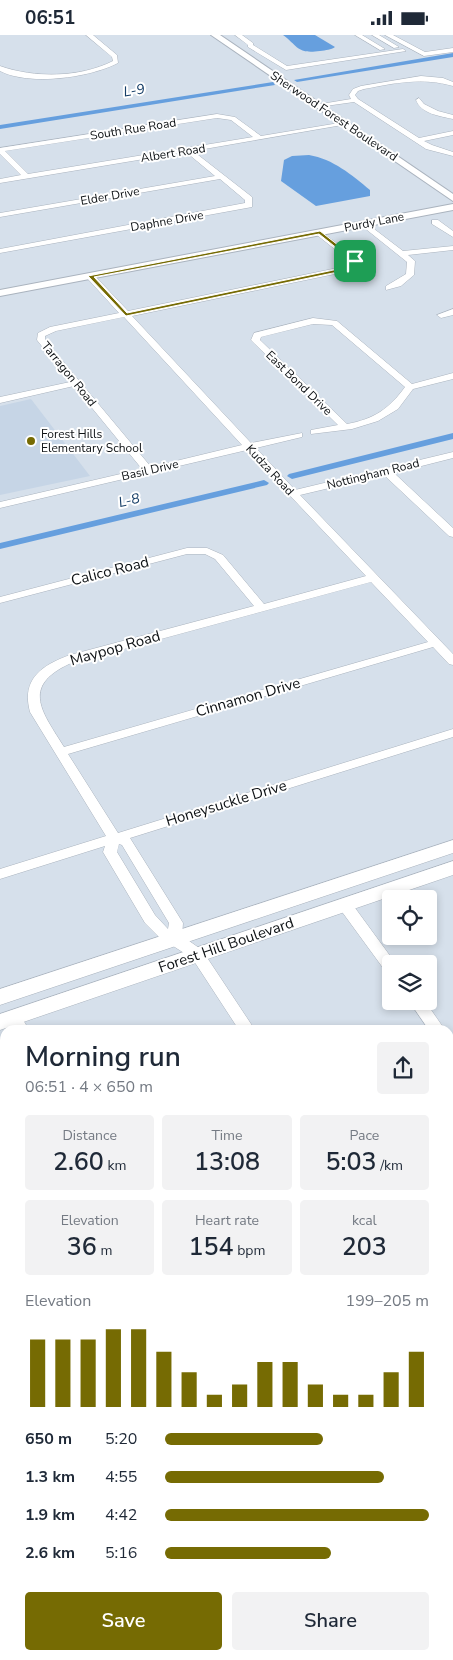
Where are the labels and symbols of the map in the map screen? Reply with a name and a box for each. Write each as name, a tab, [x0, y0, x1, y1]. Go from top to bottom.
street label: Sherwood Forest Boulevard	[267, 67, 401, 165]
water label: L-9	[122, 79, 146, 102]
street label: South Rue Road	[89, 114, 177, 144]
street label: Albert Road	[139, 140, 207, 166]
street label: Elder Drive	[79, 183, 141, 209]
street label: Daphne Drive	[129, 207, 205, 235]
street label: Purdy Lane	[343, 208, 405, 236]
pin	[334, 240, 376, 282]
street label: Tarragon Road	[38, 338, 100, 410]
street label: East Bond Drive	[262, 347, 336, 419]
place label: Forest Hills Elementary School	[41, 426, 143, 456]
marker: Forest Hills Elementary School	[25, 435, 37, 447]
street label: Kudza Road	[242, 441, 298, 499]
street label: Nottingham Road	[325, 455, 421, 493]
street label: Basil Drive	[120, 456, 180, 484]
water label: L-8	[117, 489, 142, 512]
street label: Calico Road	[69, 552, 151, 590]
street label: Maypop Road	[68, 626, 162, 670]
street label: Cinnamon Drive	[193, 673, 303, 721]
street label: Honeysuckle Drive	[163, 775, 289, 831]
street label: Forest Hill Boulevard	[156, 912, 296, 978]

